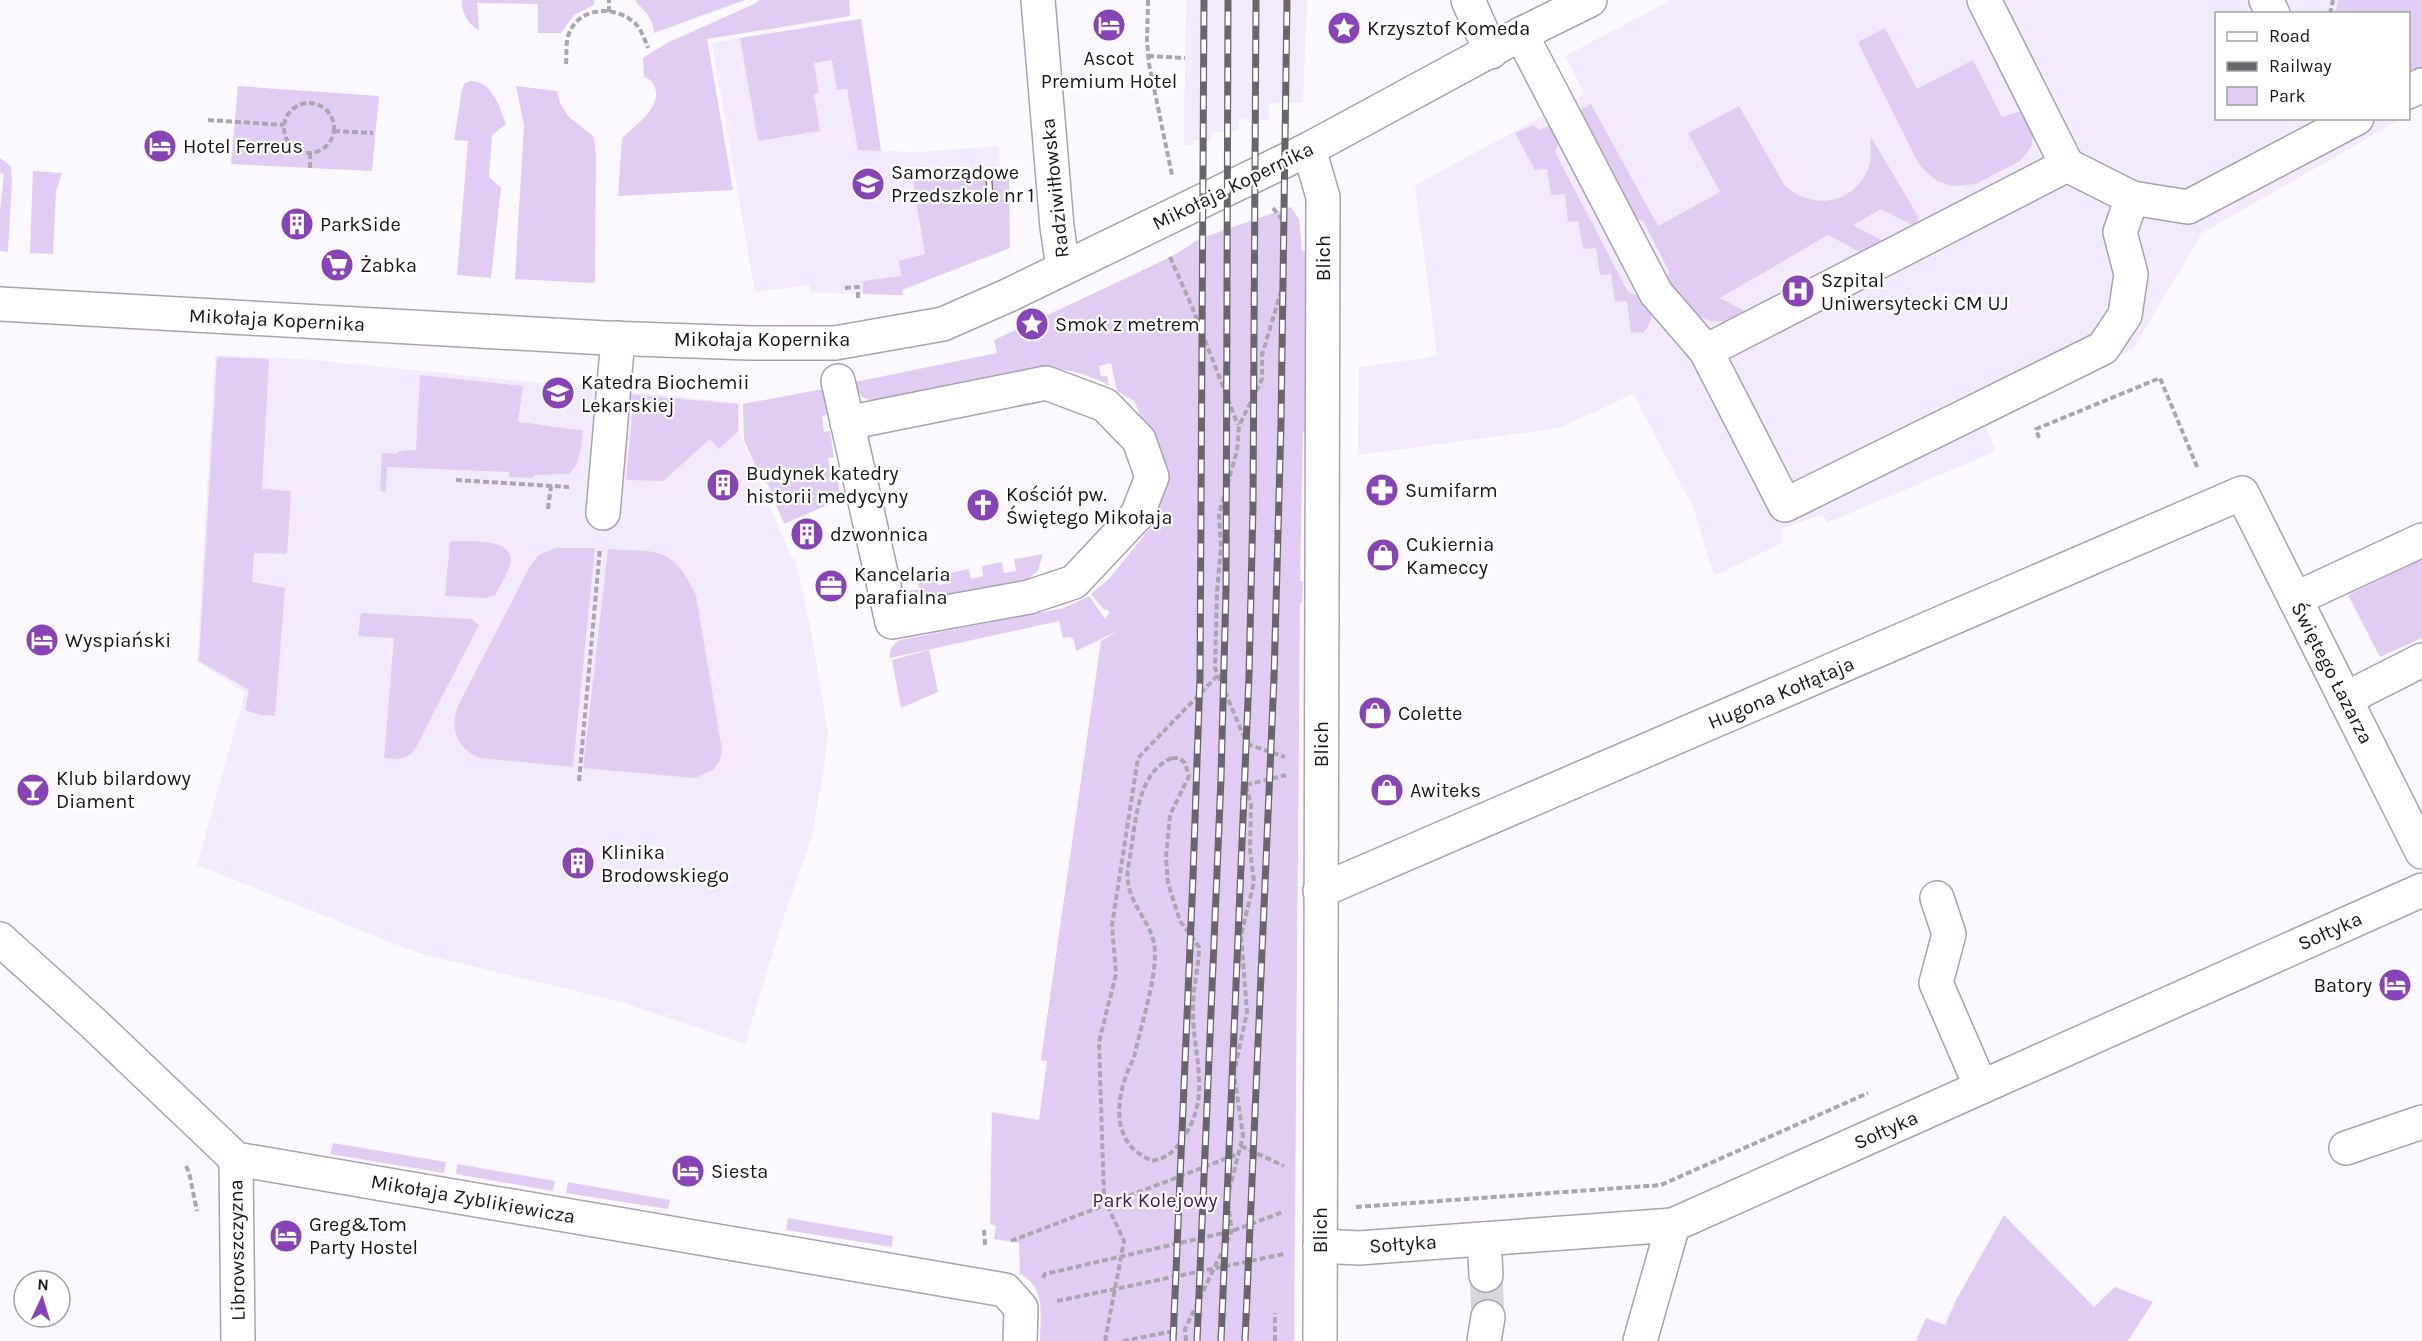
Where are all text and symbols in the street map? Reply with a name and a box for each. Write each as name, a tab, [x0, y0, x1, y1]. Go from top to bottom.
hotel icon: Ascot Premium Hotel	[1091, 7, 1127, 43]
place icon: Krzysztof Komeda	[1326, 10, 1362, 46]
legend	[2215, 12, 2410, 120]
place label: Krzysztof Komeda	[1367, 17, 1530, 40]
text: Road	[2269, 25, 2310, 47]
place label: Ascot Premium Hotel	[1041, 47, 1177, 93]
text: Railway	[2269, 55, 2332, 77]
text: Park	[2269, 85, 2306, 107]
street label: Radziwiłłowska	[1036, 117, 1074, 259]
hotel icon: Hotel Ferreus	[142, 128, 178, 164]
place label: Hotel Ferreus	[183, 135, 303, 158]
street label: Mikołaja Kopernika	[1149, 137, 1317, 235]
place label: Samorządowe Przedszkole nr 1	[891, 161, 1034, 207]
school or university icon: Samorządowe Przedszkole nr 1	[850, 166, 886, 202]
building icon: ParkSide	[279, 206, 315, 242]
place label: ParkSide	[320, 213, 401, 236]
street label: Blich	[1312, 235, 1335, 281]
supermarket icon: Żabka	[319, 247, 355, 283]
place label: Żabka	[360, 254, 417, 277]
place label: Szpital Uniwersytecki CM UJ	[1821, 269, 2009, 315]
hospital icon: Szpital Uniwersytecki CM UJ	[1780, 273, 1816, 309]
street label: Mikołaja Kopernika	[188, 304, 366, 336]
place icon: Smok z metrem	[1014, 306, 1050, 342]
place label: Smok z metrem	[1055, 313, 1200, 336]
street label: Mikołaja Kopernika	[674, 328, 850, 351]
place label: Katedra Biochemii Lekarskiej	[581, 371, 749, 417]
school or university icon: Katedra Biochemii Lekarskiej	[540, 375, 576, 411]
place label: Budynek katedry historii medycyny	[746, 462, 908, 508]
building icon: Budynek katedry historii medycyny	[705, 467, 741, 503]
pharmacy icon: Sumifarm	[1364, 472, 1400, 508]
place label: Sumifarm	[1405, 479, 1498, 502]
place label: Kościół pw. Świętego Mikołaja	[1006, 483, 1173, 529]
church icon: Kościół pw. Świętego Mikołaja	[965, 487, 1001, 523]
building icon: dzwonnica	[789, 516, 825, 552]
place label: dzwonnica	[830, 523, 928, 546]
place label: Cukiernia Kameccy	[1406, 533, 1494, 579]
shop icon: Cukiernia Kameccy	[1365, 537, 1401, 573]
place label: Kancelaria parafialna	[854, 563, 951, 609]
office icon: Kancelaria parafialna	[813, 568, 849, 604]
street label: Świętego Łazarza	[2286, 598, 2379, 748]
hotel icon: Wyspiański	[24, 622, 60, 658]
place label: Wyspiański	[65, 629, 171, 652]
street label: Hugona Kołłątaja	[1704, 652, 1858, 734]
shop icon: Colette	[1357, 695, 1393, 731]
place label: Colette	[1398, 702, 1462, 725]
street label: Blich	[1310, 721, 1333, 767]
place label: Klub bilardowy Diament	[56, 767, 191, 813]
bar icon: Klub bilardowy Diament	[15, 772, 51, 808]
shop icon: Awiteks	[1369, 772, 1405, 808]
place label: Awiteks	[1410, 779, 1481, 802]
place label: Klinika Brodowskiego	[601, 841, 729, 887]
building icon: Klinika Brodowskiego	[560, 845, 596, 881]
street label: Sołtyka	[2294, 907, 2366, 955]
hotel icon: Batory	[2377, 967, 2413, 1003]
place label: Batory	[2314, 974, 2372, 997]
street label: Sołtyka	[1850, 1106, 1922, 1154]
hotel icon: Siesta	[670, 1153, 706, 1189]
place label: Siesta	[711, 1160, 768, 1183]
street label: Mikołaja Zyblikiewicza	[369, 1170, 577, 1228]
street label: Librowszczyzna	[224, 1179, 250, 1321]
park label: Park Kolejowy	[1092, 1189, 1218, 1212]
street label: Blich	[1309, 1207, 1332, 1253]
place label: Greg&Tom Party Hostel	[309, 1213, 418, 1259]
hotel icon: Greg&Tom Party Hostel	[268, 1218, 304, 1254]
street label: Sołtyka	[1368, 1230, 1438, 1258]
north arrow	[12, 1269, 72, 1329]
text: N	[37, 1275, 49, 1294]

